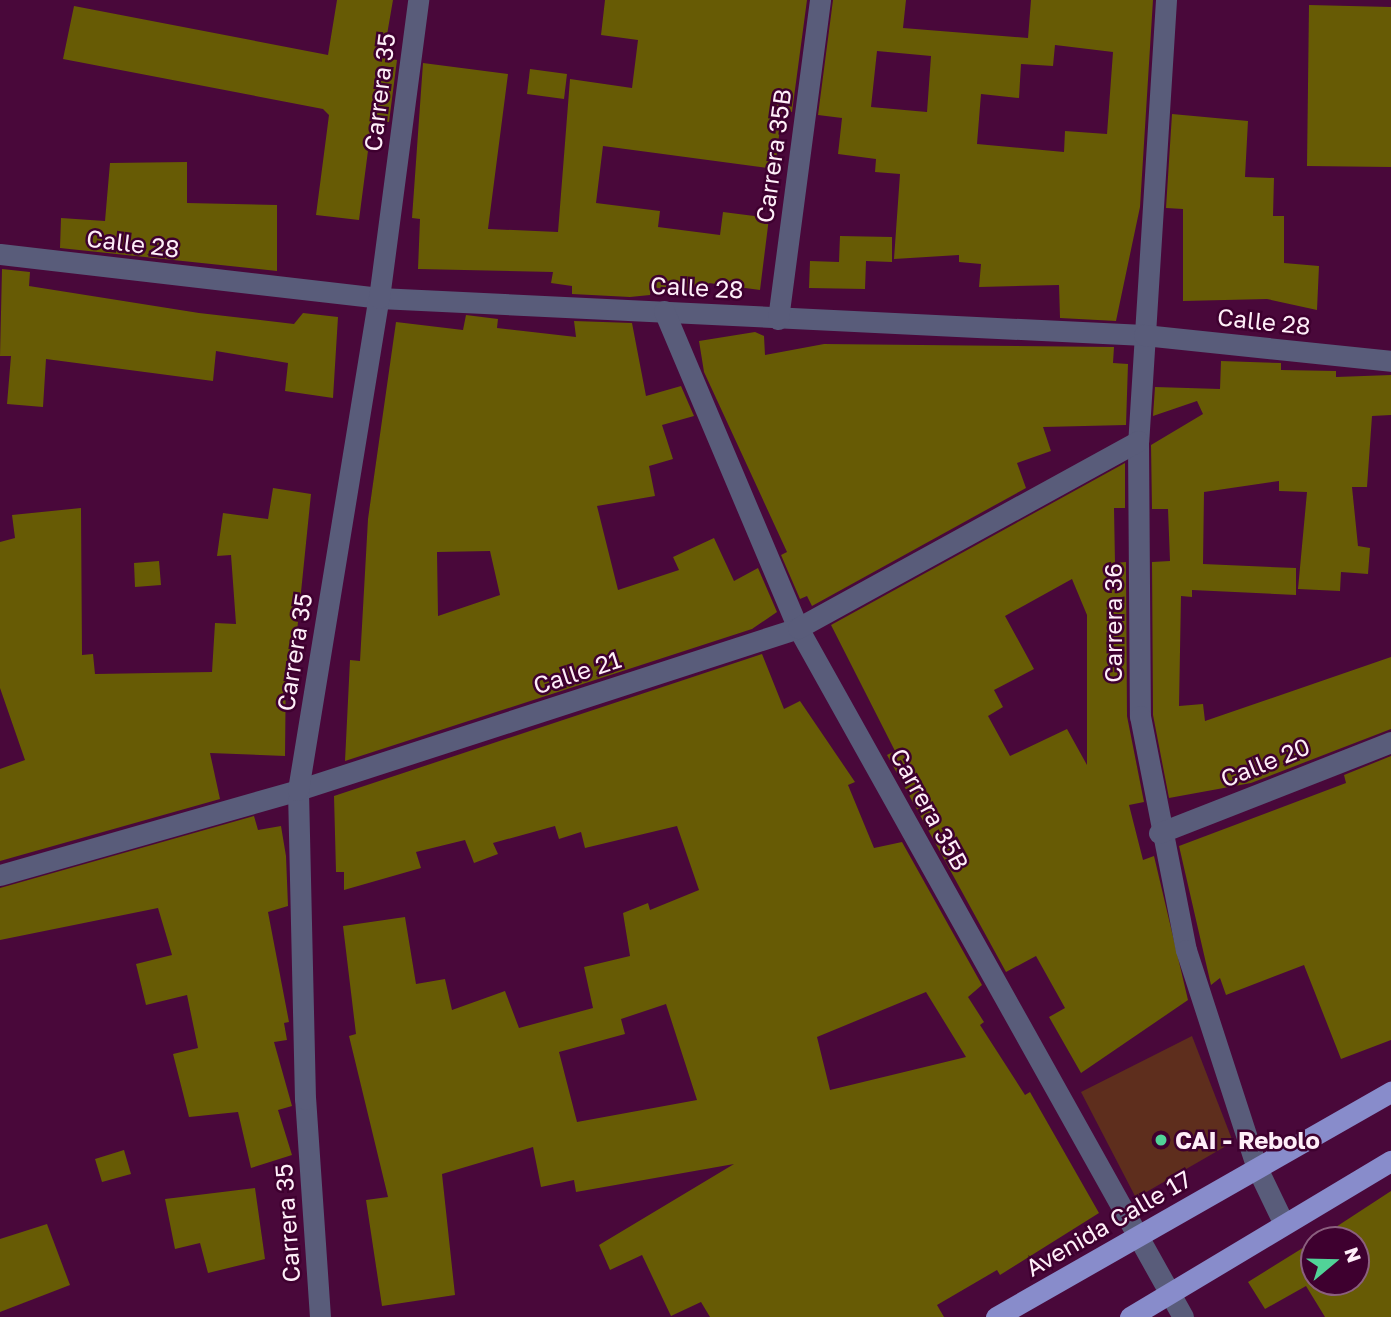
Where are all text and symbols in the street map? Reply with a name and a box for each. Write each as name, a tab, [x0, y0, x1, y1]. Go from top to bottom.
street label: Carrera 35	[357, 31, 401, 153]
street label: Carrera 35B	[749, 87, 797, 225]
street label: Calle 28	[85, 223, 181, 263]
street label: Calle 28	[650, 270, 744, 304]
street label: Calle 28	[1216, 302, 1312, 340]
street label: Carrera 36	[1099, 563, 1127, 683]
street label: Carrera 35	[270, 591, 318, 713]
street label: Calle 21	[530, 644, 624, 700]
street label: Calle 20	[1216, 731, 1314, 793]
street label: Carrera 35B	[885, 743, 975, 875]
place label: CAI - Rebolo	[1175, 1126, 1320, 1154]
marker: CAI - Rebolo	[1153, 1132, 1169, 1148]
street label: Carrera 35	[268, 1163, 306, 1283]
street label: Avenida Calle 17	[1020, 1164, 1196, 1282]
north arrow	[1300, 1226, 1370, 1296]
text: N	[1340, 1244, 1367, 1265]

